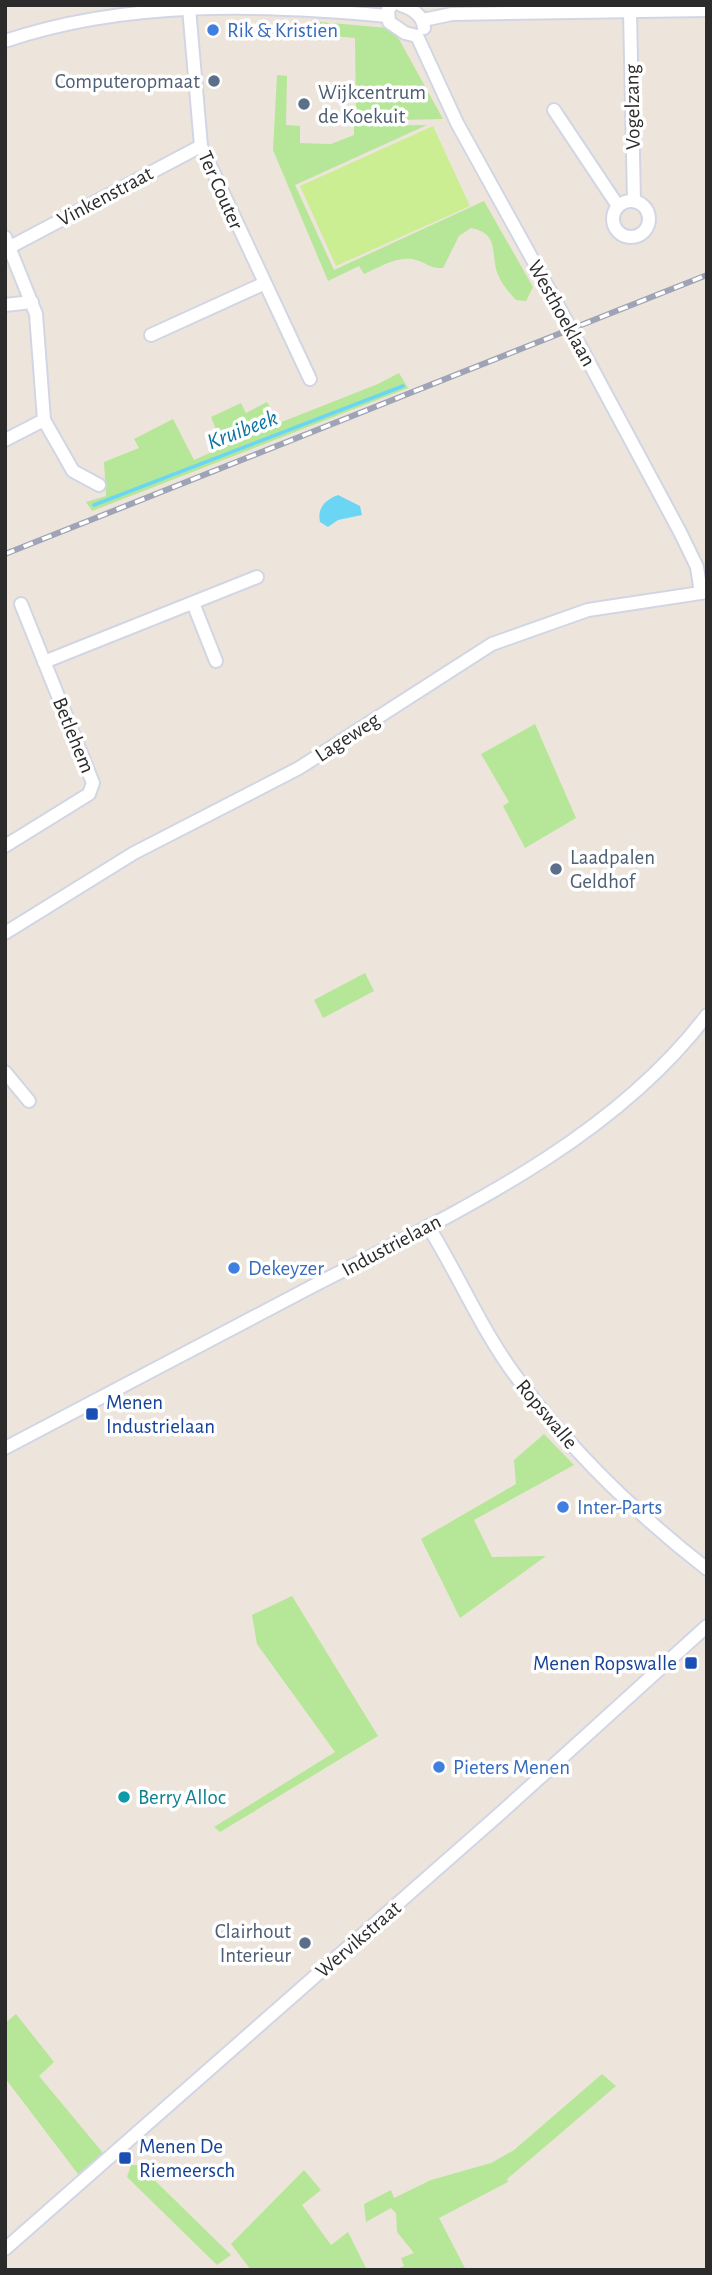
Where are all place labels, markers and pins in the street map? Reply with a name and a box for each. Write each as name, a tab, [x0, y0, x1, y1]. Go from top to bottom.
place label: Rik & Kristien	[227, 20, 338, 41]
marker: Rik & Kristien	[205, 22, 221, 38]
place label: Computeropmaat	[55, 71, 200, 92]
marker: Computeropmaat	[206, 73, 222, 89]
place label: Wijkcentrum de Koekuit	[318, 82, 426, 127]
marker: Wijkcentrum de Koekuit	[296, 96, 312, 112]
place label: Laadpalen Geldhof	[570, 847, 655, 892]
marker: Laadpalen Geldhof	[548, 861, 564, 877]
place label: Dekeyzer	[248, 1258, 324, 1279]
marker: Dekeyzer	[226, 1260, 242, 1276]
place label: Menen Industrielaan	[106, 1392, 215, 1437]
marker: Menen Industrielaan	[84, 1406, 100, 1422]
place label: Inter-Parts	[577, 1497, 662, 1518]
marker: Inter-Parts	[555, 1499, 571, 1515]
place label: Menen Ropswalle	[533, 1653, 677, 1674]
marker: Menen Ropswalle	[683, 1655, 699, 1671]
place label: Pieters Menen	[453, 1757, 570, 1778]
marker: Pieters Menen	[431, 1759, 447, 1775]
place label: Berry Alloc	[138, 1787, 226, 1808]
marker: Berry Alloc	[116, 1789, 132, 1805]
place label: Clairhout Interieur	[215, 1921, 291, 1966]
marker: Clairhout Interieur	[297, 1935, 313, 1951]
place label: Menen De Riemeersch	[139, 2136, 235, 2181]
marker: Menen De Riemeersch	[117, 2150, 133, 2166]

